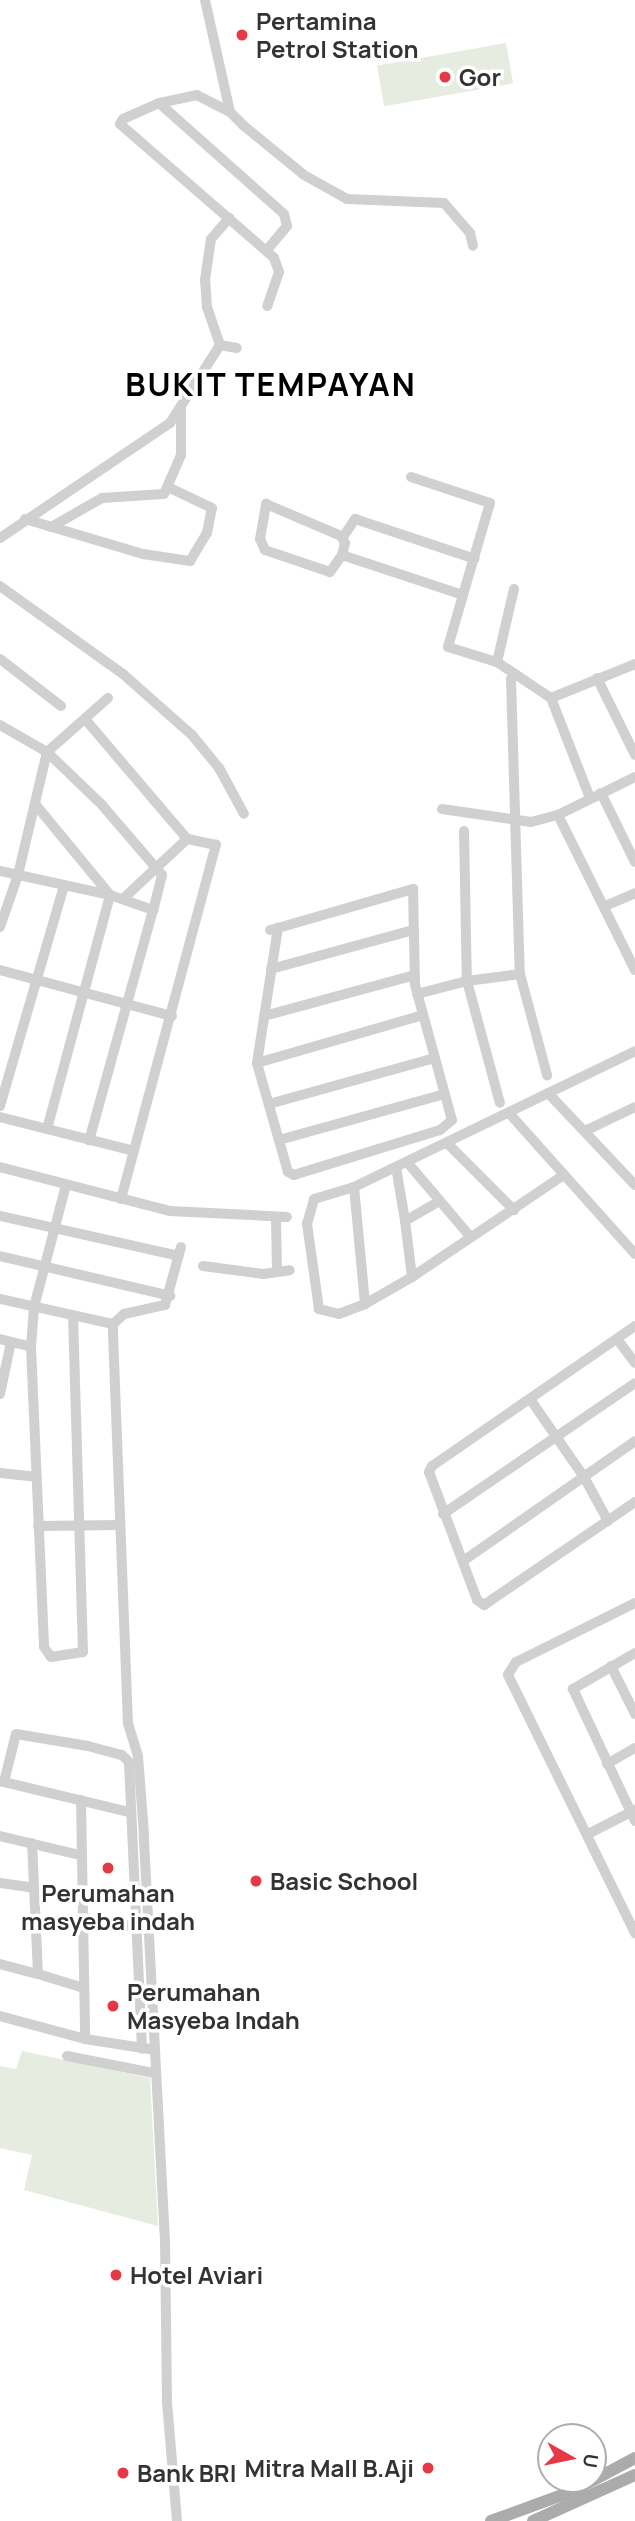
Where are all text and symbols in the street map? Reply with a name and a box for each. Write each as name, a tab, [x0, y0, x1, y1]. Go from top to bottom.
place label: Pertamina Petrol Station	[256, 7, 419, 63]
marker: Pertamina Petrol Station	[234, 27, 250, 43]
place label: Gor	[459, 63, 501, 91]
marker: Gor	[437, 69, 453, 85]
district label: BUKIT TEMPAYAN	[127, 365, 415, 403]
marker: Perumahan masyeba indah	[100, 1860, 116, 1876]
place label: Basic School	[270, 1867, 418, 1895]
marker: Basic School	[248, 1873, 264, 1889]
place label: Perumahan masyeba indah	[21, 1879, 195, 1935]
place label: Perumahan Masyeba Indah	[127, 1978, 300, 2034]
marker: Perumahan Masyeba Indah	[105, 1998, 121, 2014]
place label: Hotel Aviari	[130, 2261, 263, 2289]
marker: Hotel Aviari	[108, 2267, 124, 2283]
north arrow	[537, 2423, 607, 2493]
text: U	[577, 2452, 605, 2470]
place label: Mitra Mall B.Aji	[244, 2454, 414, 2482]
place label: Bank BRI	[137, 2459, 236, 2487]
marker: Mitra Mall B.Aji	[420, 2460, 436, 2476]
marker: Bank BRI	[115, 2465, 131, 2481]

